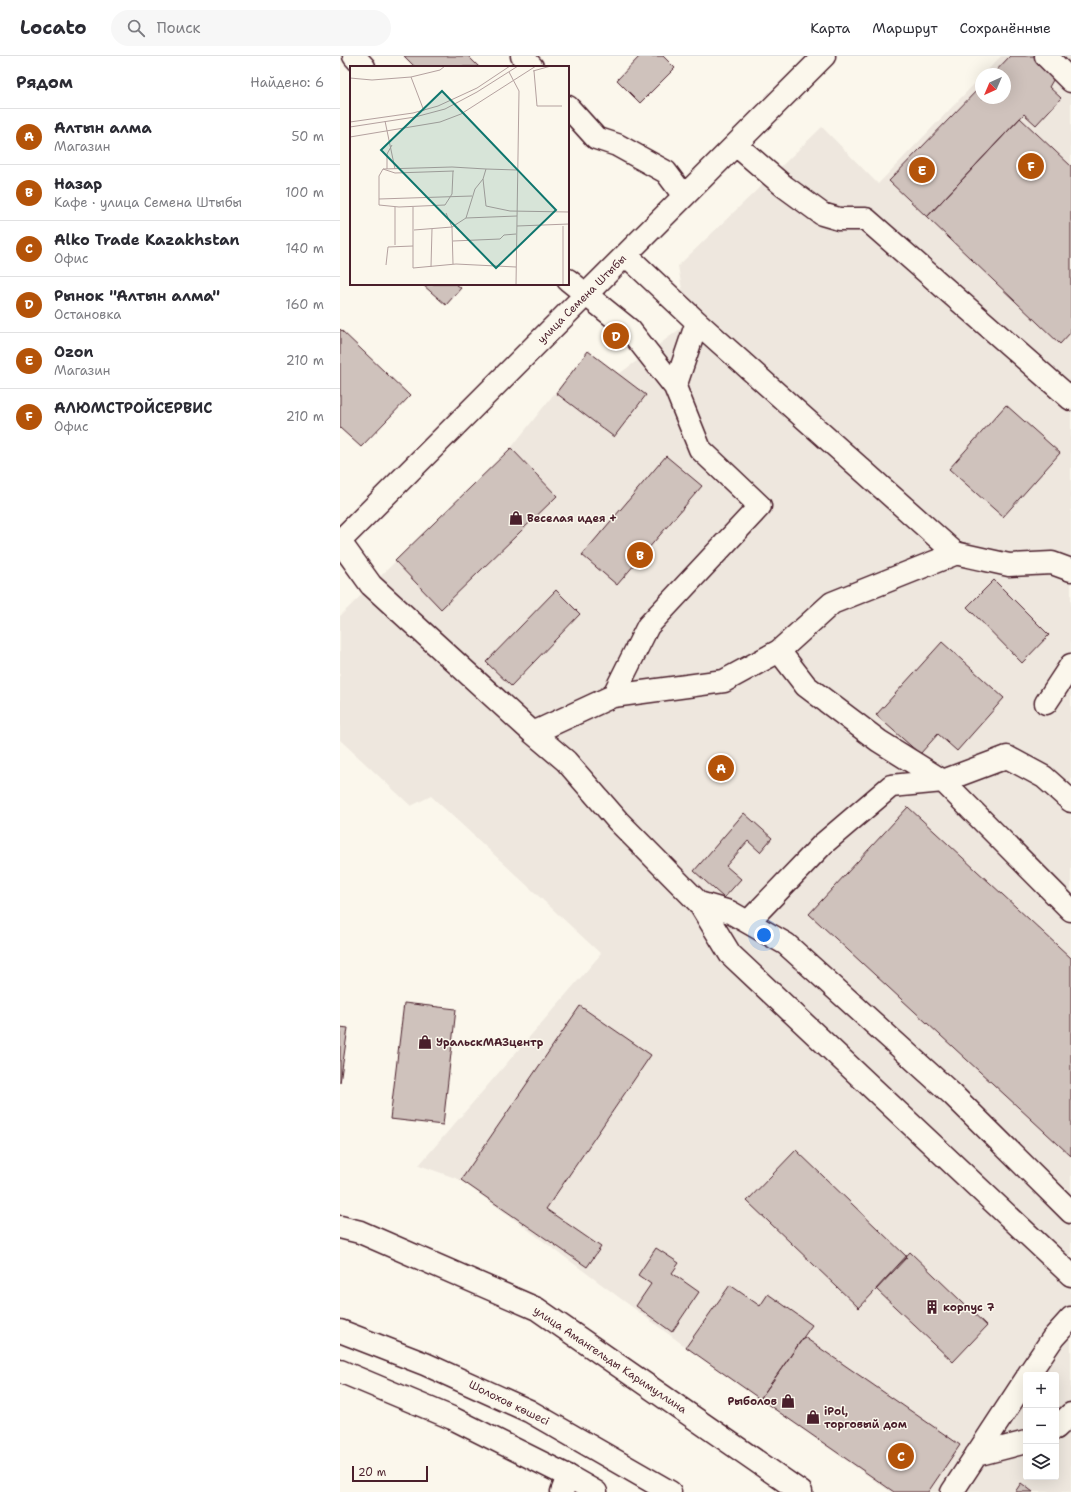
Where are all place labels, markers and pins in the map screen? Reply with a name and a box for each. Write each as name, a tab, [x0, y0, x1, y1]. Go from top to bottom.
pin: F	[1018, 151, 1044, 181]
pin: E	[909, 155, 935, 185]
pin: D	[603, 321, 629, 351]
shop icon: Веселая идея +	[508, 510, 524, 526]
place label: Веселая идея +	[527, 511, 617, 526]
pin: B	[627, 540, 653, 570]
pin: A	[708, 753, 734, 783]
shop icon: УральскМАЗцентр	[417, 1034, 433, 1050]
place label: УральскМАЗцентр	[436, 1035, 544, 1050]
building icon: корпус 7	[924, 1299, 940, 1315]
place label: корпус 7	[943, 1300, 995, 1315]
shop icon: Рыболов	[780, 1393, 796, 1409]
place label: Рыболов	[727, 1394, 777, 1409]
place label: iPol, торговый дом	[824, 1404, 907, 1432]
shop icon: iPol, торговый дом	[805, 1409, 821, 1425]
pin: C	[888, 1441, 914, 1471]

